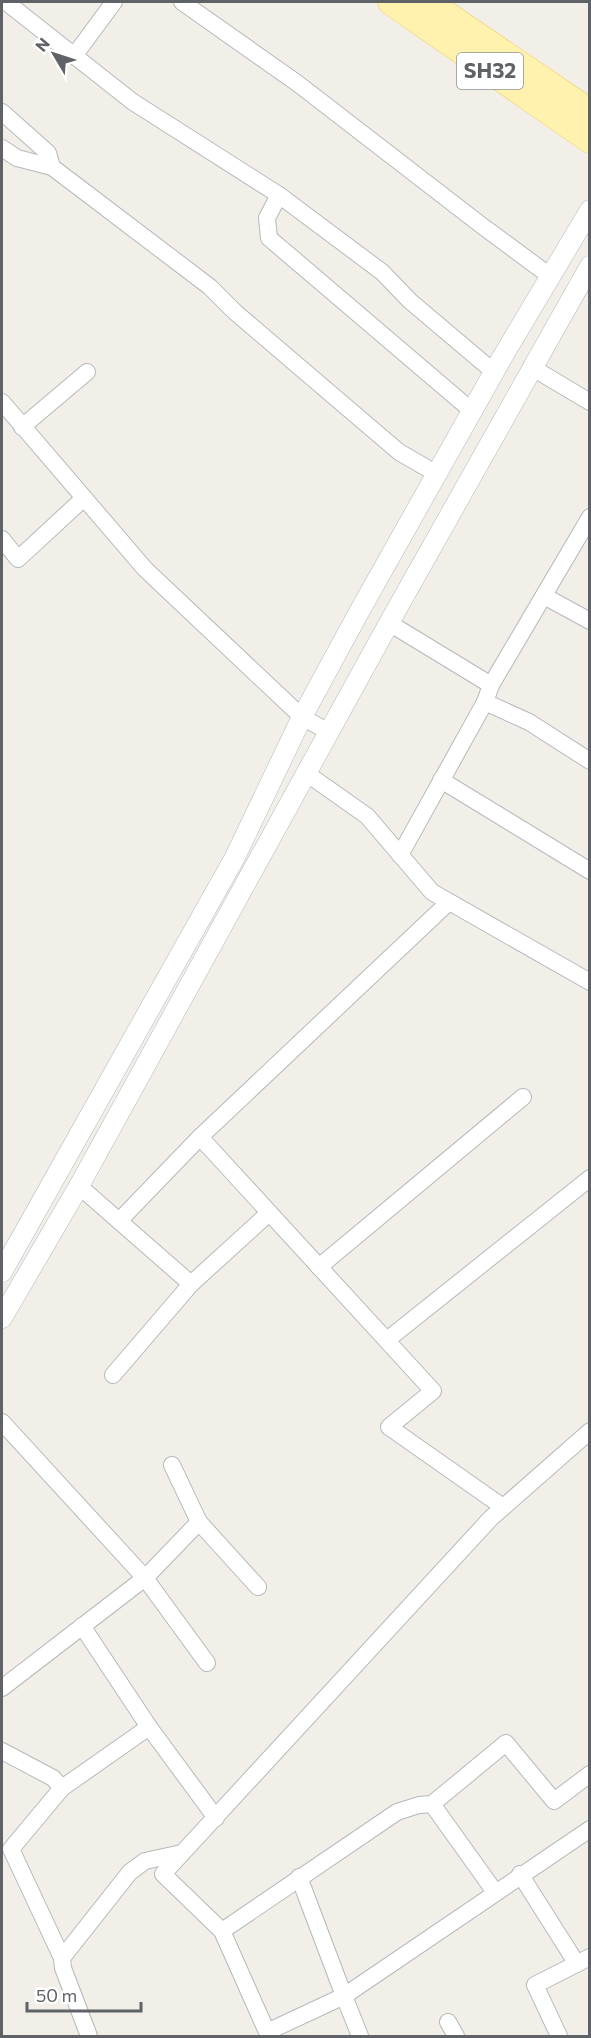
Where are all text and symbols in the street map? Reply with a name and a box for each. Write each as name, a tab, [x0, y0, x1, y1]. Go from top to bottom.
north arrow	[24, 24, 84, 84]
text: N	[31, 34, 53, 55]
road number: SH32	[457, 53, 523, 89]
scale bar	[27, 1975, 141, 2013]
text: 50 m	[36, 1984, 77, 2006]

